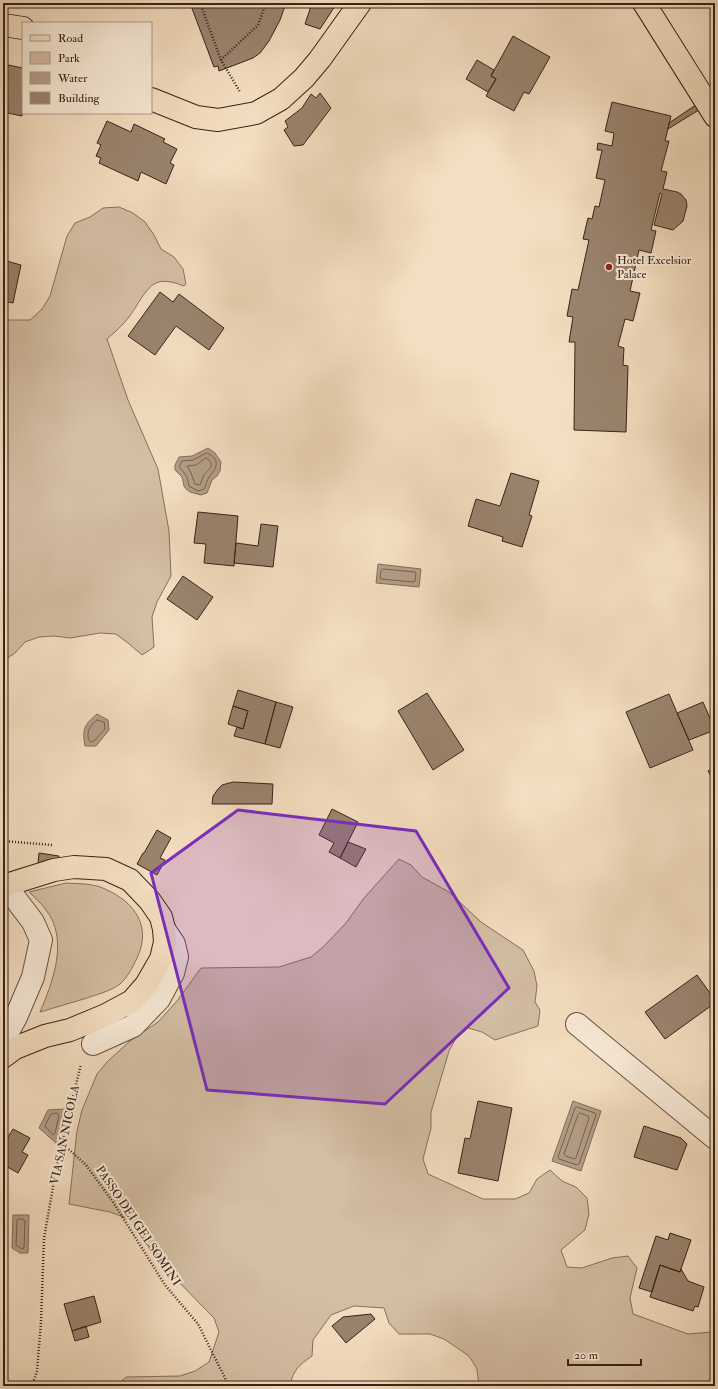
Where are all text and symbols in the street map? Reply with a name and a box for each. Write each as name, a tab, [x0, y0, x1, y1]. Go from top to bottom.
legend	[22, 22, 152, 114]
text: Road	[58, 31, 83, 46]
text: Park	[58, 51, 80, 66]
text: Water	[57, 71, 88, 86]
text: Building	[58, 91, 101, 106]
place label: Hotel Excelsior Palace	[617, 253, 692, 282]
marker: Hotel Excelsior Palace	[604, 262, 614, 272]
street label: VIA SAN NICOLA	[47, 1083, 83, 1186]
street label: PASSO DEI GELSOMINI	[92, 1163, 184, 1289]
scale bar	[568, 1341, 641, 1367]
text: 20 m	[574, 1348, 599, 1363]

